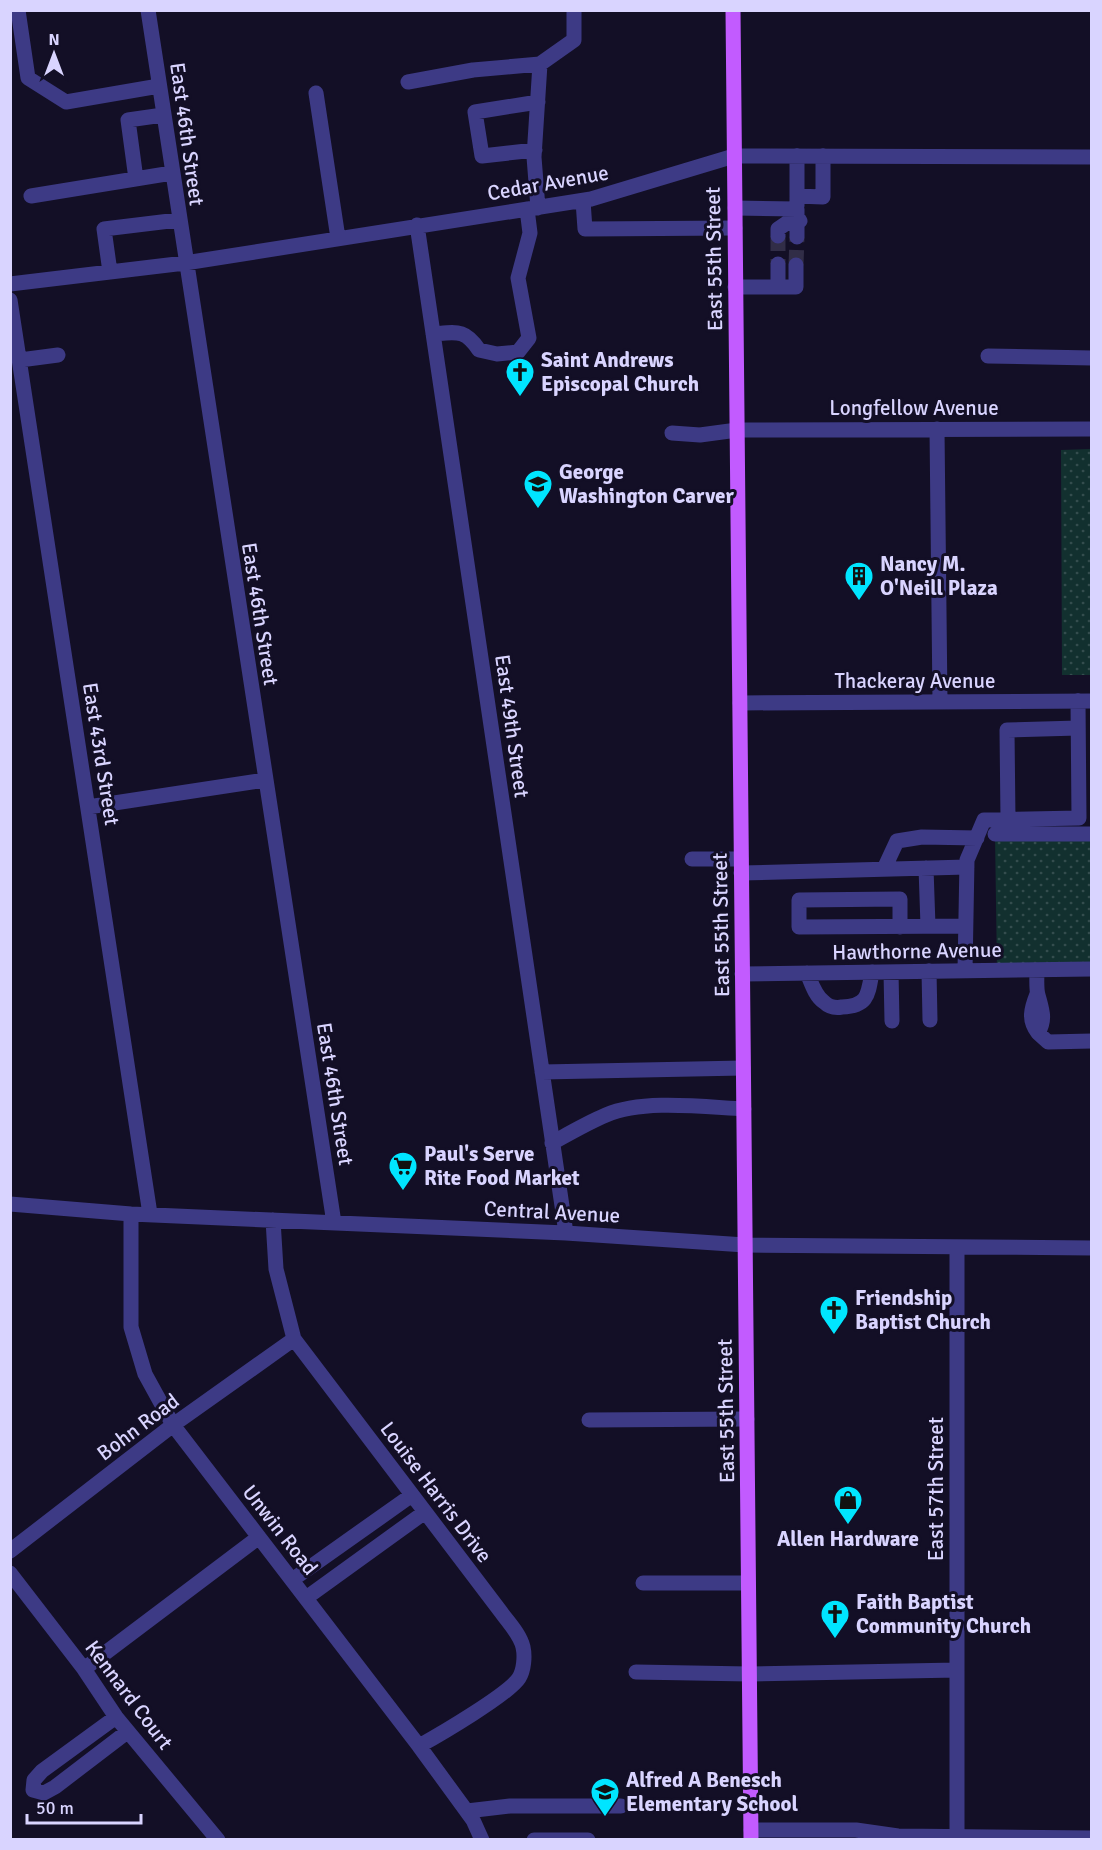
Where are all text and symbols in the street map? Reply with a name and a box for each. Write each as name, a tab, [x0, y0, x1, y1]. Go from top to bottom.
north arrow	[24, 24, 84, 84]
text: N	[48, 30, 60, 50]
street label: East 46th Street	[164, 61, 210, 207]
street label: Cedar Avenue	[485, 160, 611, 206]
street label: East 55th Street	[700, 187, 728, 331]
place label: Saint Andrews Episcopal Church	[541, 347, 699, 397]
church icon: Saint Andrews Episcopal Church	[504, 356, 536, 398]
street label: Longfellow Avenue	[829, 395, 999, 421]
place label: George Washington Carver	[559, 459, 735, 509]
school or university icon: George Washington Carver	[522, 468, 554, 510]
street label: East 46th Street	[236, 541, 284, 687]
place label: Nancy M. O'Neill Plaza	[880, 551, 998, 601]
building icon: Nancy M. O'Neill Plaza	[843, 560, 875, 602]
street label: East 49th Street	[489, 653, 535, 799]
street label: Thackeray Avenue	[835, 668, 995, 694]
street label: East 43rd Street	[77, 681, 125, 827]
street label: East 55th Street	[707, 853, 735, 997]
street label: Hawthorne Avenue	[832, 937, 1002, 965]
street label: East 46th Street	[311, 1021, 359, 1167]
place label: Paul's Serve Rite Food Market	[424, 1141, 580, 1191]
supermarket icon: Paul's Serve Rite Food Market	[387, 1150, 419, 1192]
street label: Central Avenue	[483, 1195, 621, 1229]
place label: Friendship Baptist Church	[855, 1285, 991, 1335]
church icon: Friendship Baptist Church	[818, 1294, 850, 1336]
street label: East 55th Street	[712, 1339, 740, 1483]
street label: Bohn Road	[92, 1388, 184, 1466]
street label: Louise Harris Drive	[375, 1416, 497, 1568]
street label: East 57th Street	[923, 1417, 949, 1561]
street label: Unwin Road	[237, 1480, 323, 1580]
shop icon: Allen Hardware	[832, 1484, 864, 1526]
place label: Allen Hardware	[777, 1526, 919, 1552]
place label: Faith Baptist Community Church	[856, 1589, 1031, 1639]
church icon: Faith Baptist Community Church	[819, 1598, 851, 1640]
street label: Kennard Court	[80, 1635, 178, 1755]
place label: Alfred A Benesch Elementary School	[626, 1767, 798, 1817]
school or university icon: Alfred A Benesch Elementary School	[589, 1776, 621, 1818]
scale bar	[27, 1787, 141, 1825]
text: 50 m	[36, 1797, 74, 1819]

